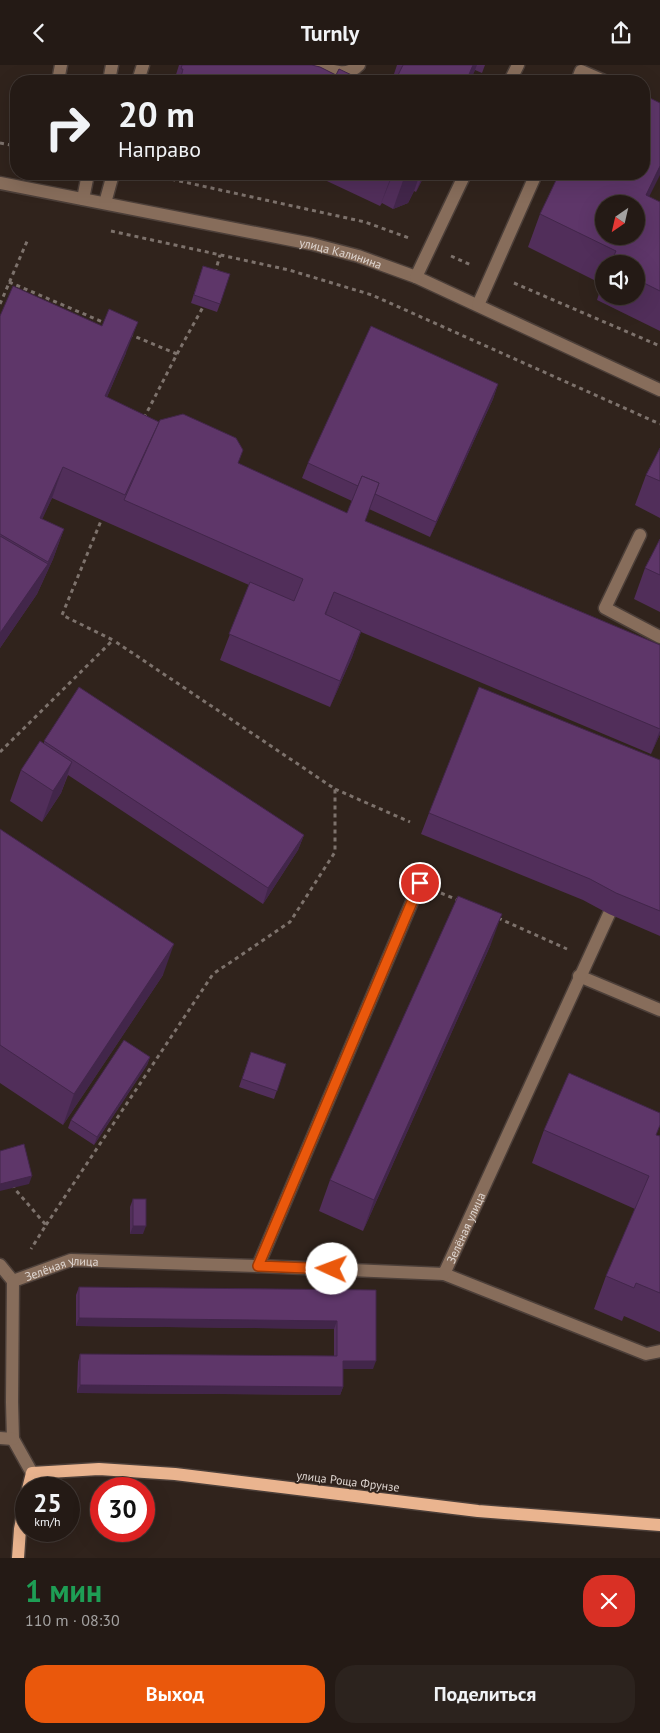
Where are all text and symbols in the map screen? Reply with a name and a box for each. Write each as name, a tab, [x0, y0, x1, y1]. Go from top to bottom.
icon: back	[25, 19, 53, 47]
text: Turnly	[301, 19, 359, 47]
icon: share	[607, 19, 635, 47]
text: 20 m	[118, 91, 195, 137]
icon: right	[35, 95, 100, 160]
text: Направо	[118, 135, 201, 163]
north arrow	[595, 195, 645, 245]
map controls	[595, 195, 645, 305]
street label: улица Калинина	[298, 234, 384, 272]
button: sound	[595, 255, 645, 305]
pin	[399, 862, 441, 904]
icon: arrive	[406, 869, 434, 897]
street label: Зелёная улица	[443, 1190, 488, 1265]
position arrow	[305, 1242, 357, 1294]
street label: Зелёная улица	[22, 1252, 99, 1284]
street label: улица Роща Фрунзе	[296, 1467, 400, 1495]
speed limit sign: 30	[90, 1477, 155, 1542]
text: 25	[33, 1487, 62, 1519]
text: km/h	[34, 1514, 61, 1529]
text: 1 мин	[25, 1571, 102, 1610]
button: close	[583, 1575, 635, 1627]
text: 110 m · 08:30	[25, 1610, 120, 1630]
button: Выход	[25, 1665, 325, 1723]
button: Поделиться	[335, 1665, 635, 1723]

